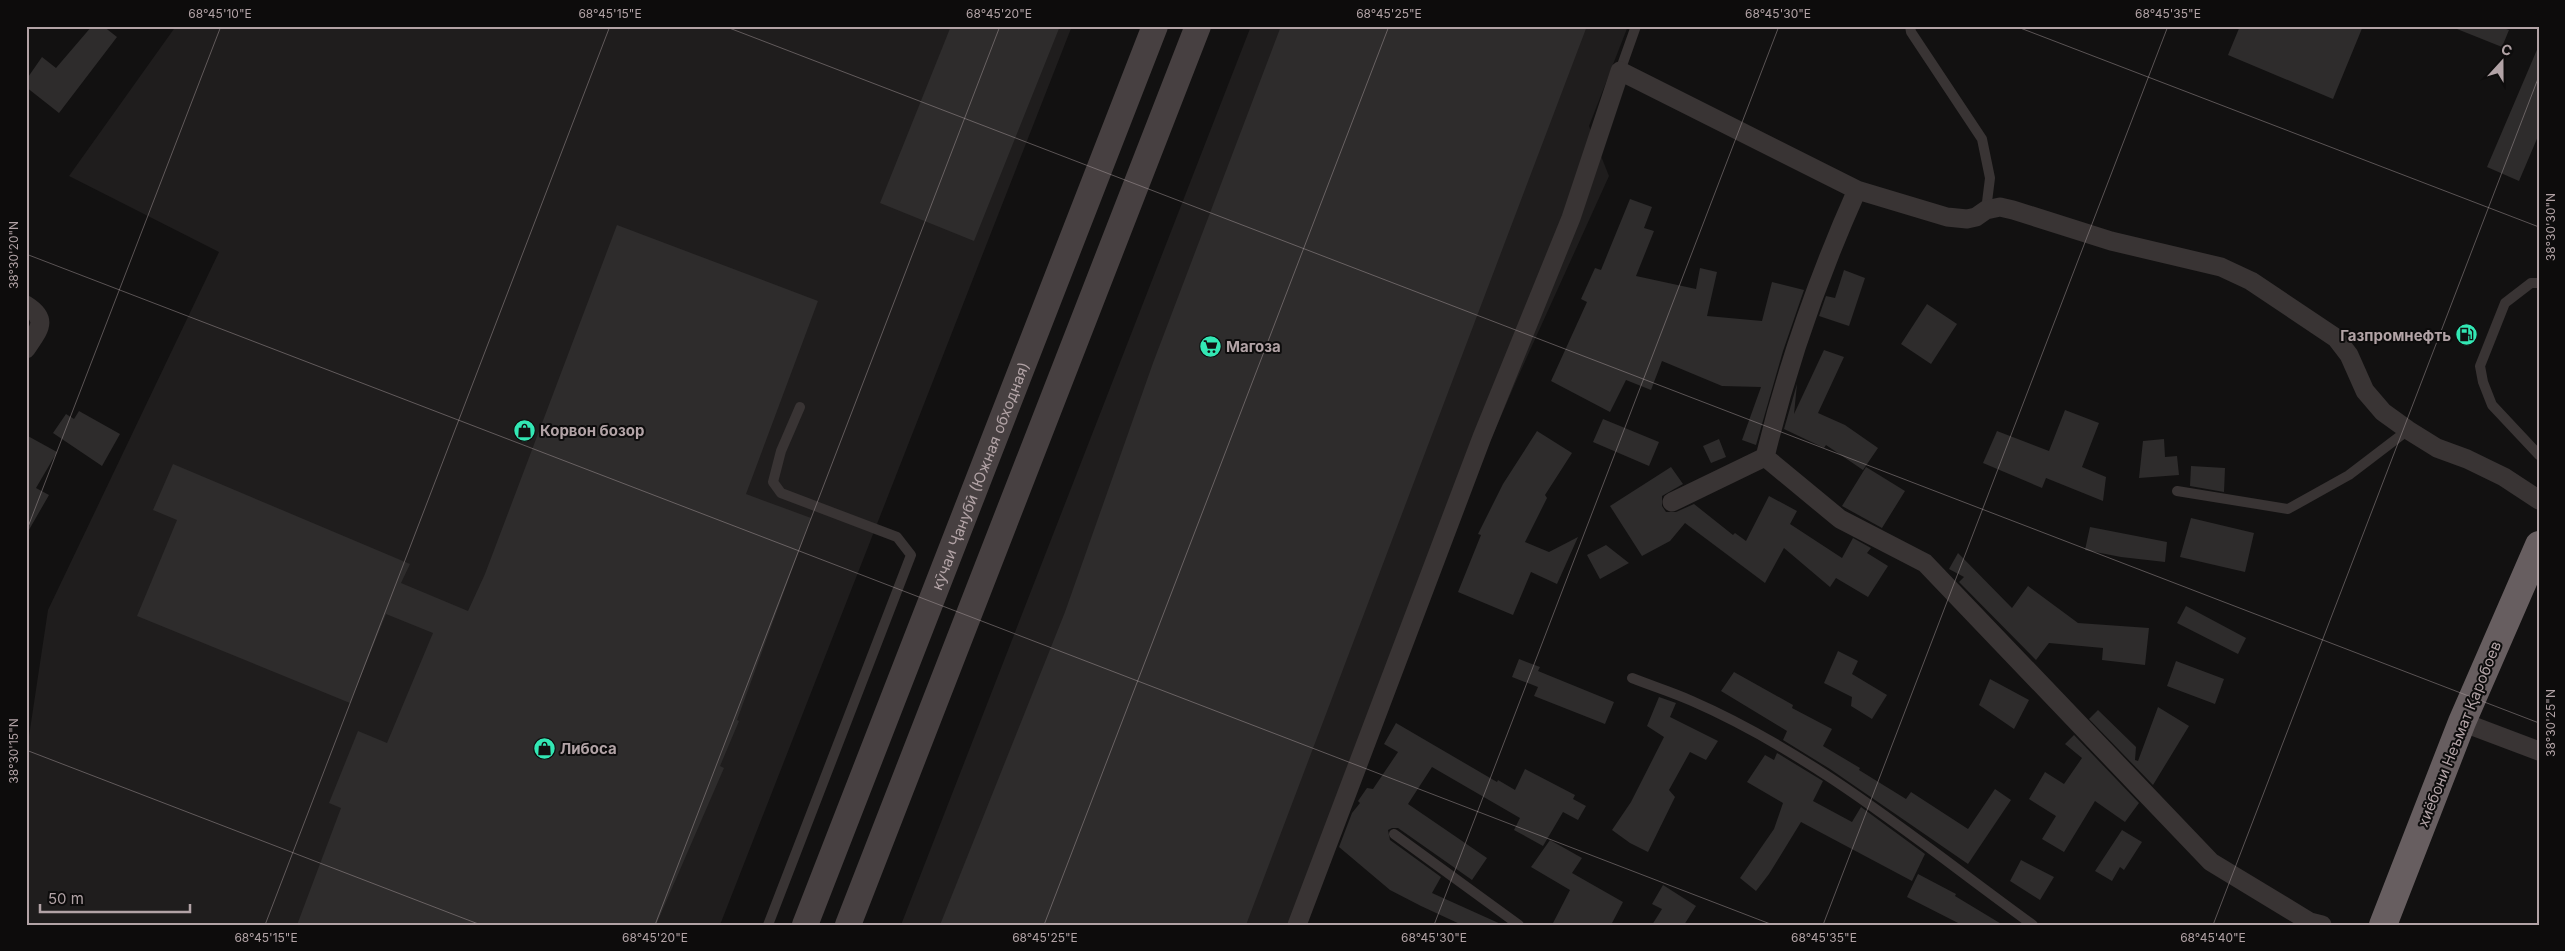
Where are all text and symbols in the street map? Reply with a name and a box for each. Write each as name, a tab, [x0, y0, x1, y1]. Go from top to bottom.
text: 68°45'10"E	[188, 6, 252, 21]
text: 68°45'15"E	[578, 6, 642, 21]
text: 68°45'20"E	[966, 6, 1032, 21]
text: 68°45'25"E	[1356, 6, 1422, 21]
text: 68°45'30"E	[1745, 6, 1811, 21]
text: 68°45'35"E	[2135, 6, 2201, 21]
north arrow	[2478, 38, 2528, 88]
text: С	[2499, 40, 2515, 59]
text: 38°30'30"N	[2543, 193, 2558, 261]
text: 38°30'20"N	[6, 221, 21, 289]
fuel station icon: Газпромнефть	[2455, 323, 2479, 347]
place label: Газпромнефть	[2340, 326, 2451, 345]
supermarket icon: Магоза	[1198, 334, 1222, 358]
place label: Магоза	[1226, 337, 1281, 356]
street label: кӯчаи Ҷанубӣ (Южная обходная)	[927, 359, 1033, 593]
shop icon: Корвон бозор	[512, 418, 536, 442]
place label: Корвон бозор	[540, 421, 644, 440]
street label: хиёбони Неъмат Қаробоев	[2413, 638, 2505, 830]
text: 38°30'25"N	[2543, 689, 2558, 757]
text: 38°30'15"N	[6, 718, 21, 784]
shop icon: Либоса	[532, 736, 556, 760]
place label: Либоса	[560, 739, 617, 758]
scale bar	[40, 881, 190, 913]
text: 50 m	[48, 889, 84, 908]
text: 68°45'15"E	[234, 930, 298, 945]
text: 68°45'20"E	[622, 930, 688, 945]
text: 68°45'25"E	[1012, 930, 1078, 945]
text: 68°45'30"E	[1401, 930, 1467, 945]
text: 68°45'35"E	[1791, 930, 1857, 945]
text: 68°45'40"E	[2180, 930, 2246, 945]

